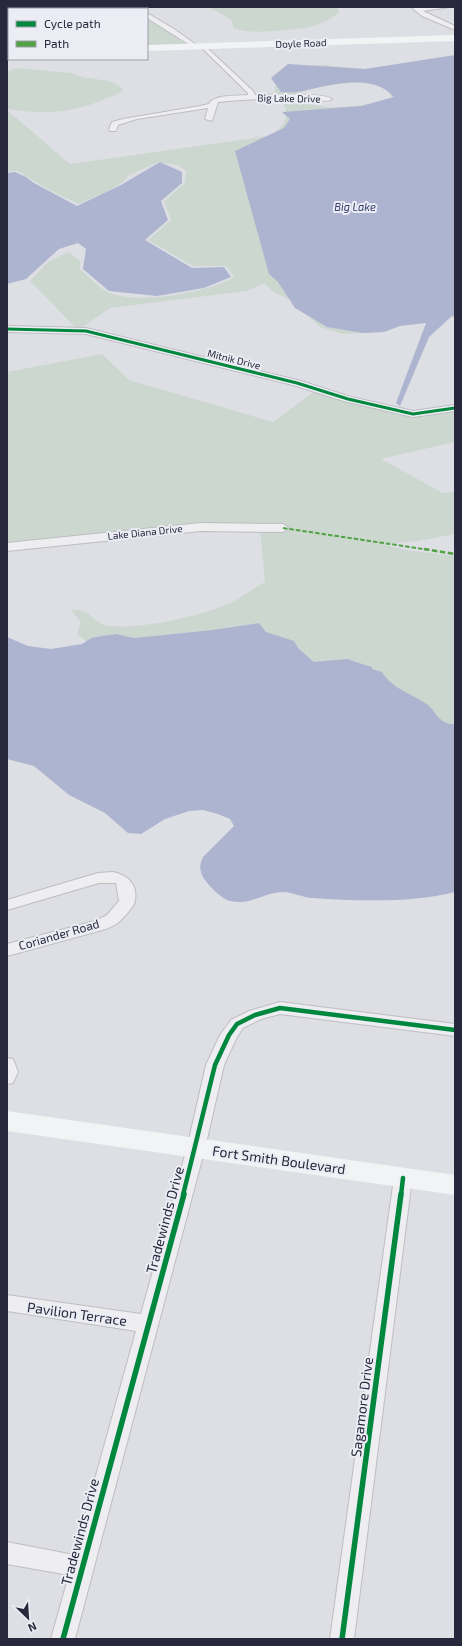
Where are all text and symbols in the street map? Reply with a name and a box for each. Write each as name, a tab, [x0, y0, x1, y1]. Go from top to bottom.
legend	[8, 8, 148, 60]
text: Cycle path	[44, 16, 101, 30]
text: Path	[44, 36, 69, 50]
street label: Doyle Road	[275, 36, 327, 50]
street label: Big Lake Drive	[257, 91, 321, 105]
water label: Big Lake	[334, 200, 376, 213]
street label: Mitnik Drive	[206, 347, 262, 371]
street label: Lake Diana Drive	[107, 522, 183, 542]
street label: Coriander Road	[17, 916, 101, 952]
street label: Fort Smith Boulevard	[211, 1142, 347, 1177]
street label: Tradewinds Drive	[142, 1164, 187, 1275]
street label: Pavilion Terrace	[26, 1298, 128, 1329]
street label: Sagamore Drive	[347, 1356, 376, 1458]
street label: Tradewinds Drive	[57, 1476, 102, 1587]
north arrow	[8, 1598, 48, 1638]
text: N	[26, 1620, 39, 1635]

